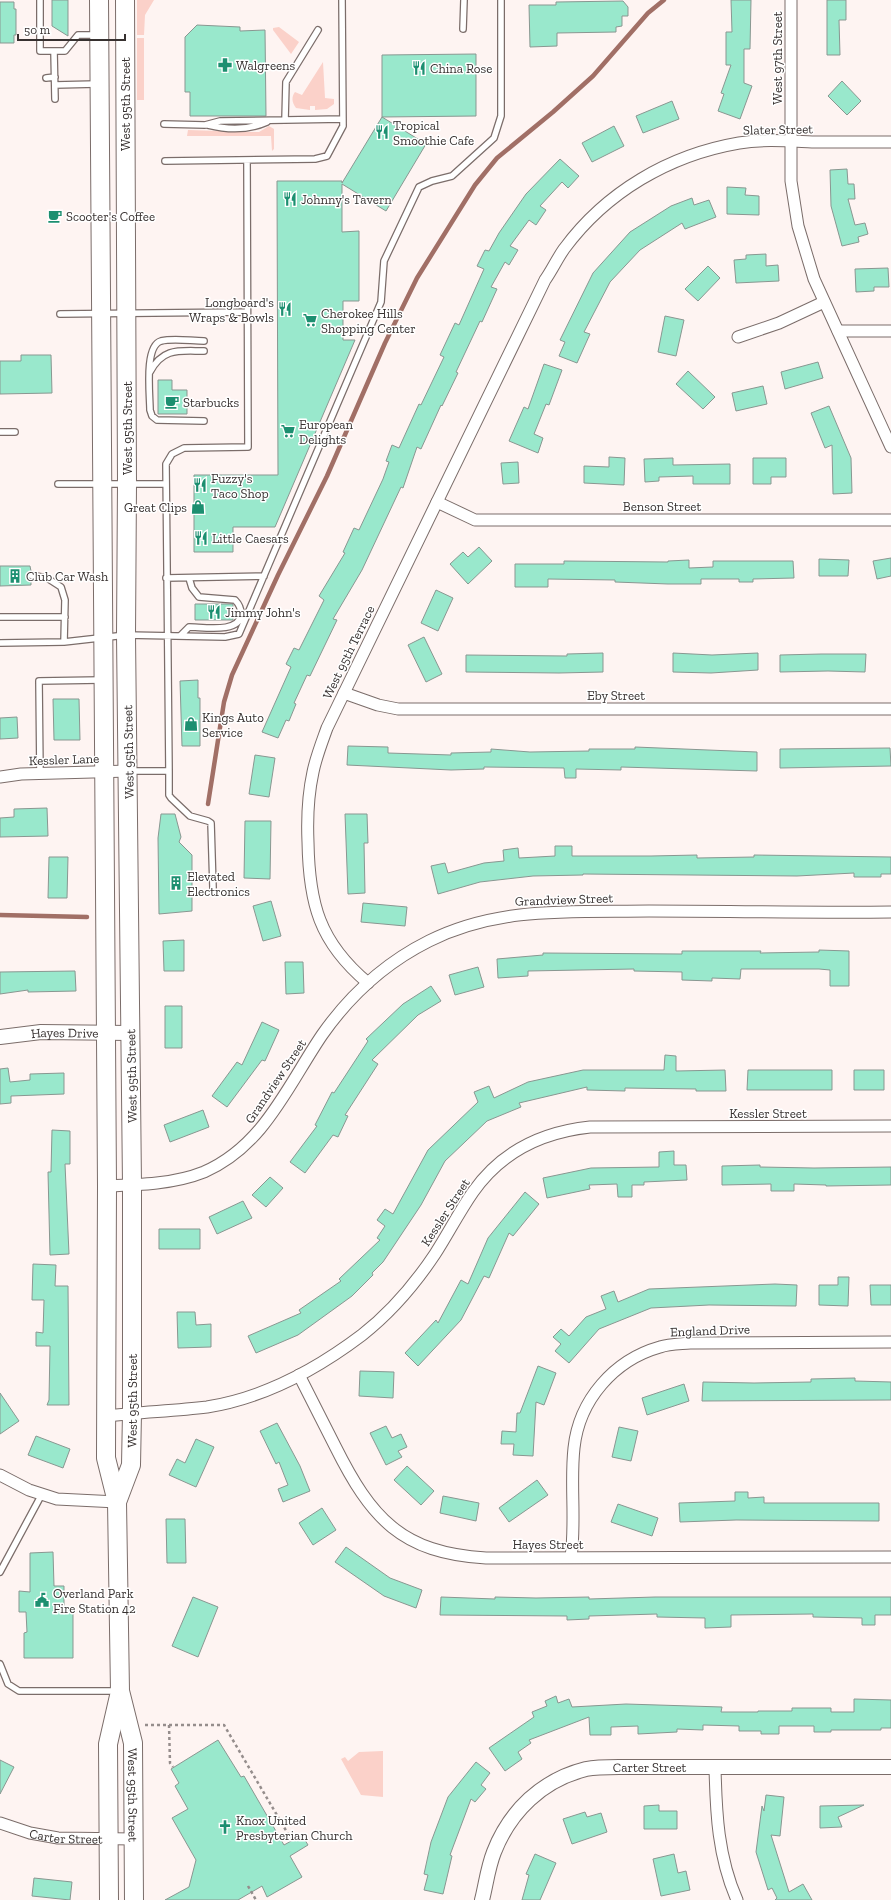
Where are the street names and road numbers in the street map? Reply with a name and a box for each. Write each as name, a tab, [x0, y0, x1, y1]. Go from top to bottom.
street label: West 97th Street	[770, 11, 785, 105]
street label: West 95th Street	[118, 57, 133, 151]
street label: Slater Street	[743, 121, 813, 138]
street label: West 95th Street	[120, 381, 135, 475]
street label: Benson Street	[623, 499, 701, 514]
street label: West 95th Terrace	[319, 603, 378, 701]
street label: Eby Street	[587, 688, 645, 703]
street label: West 95th Street	[120, 705, 137, 799]
street label: Kessler Lane	[29, 751, 99, 768]
street label: Grandview Street	[515, 890, 614, 909]
street label: Hayes Drive	[30, 1025, 99, 1041]
street label: West 95th Street	[123, 1029, 140, 1123]
street label: Grandview Street	[242, 1036, 309, 1126]
street label: Kessler Street	[729, 1106, 807, 1121]
street label: Kessler Street	[418, 1176, 473, 1249]
street label: England Drive	[670, 1322, 750, 1339]
street label: West 95th Street	[124, 1353, 140, 1448]
street label: Hayes Street	[512, 1537, 584, 1552]
street label: West 95th Street	[125, 1748, 141, 1842]
street label: Carter Street	[613, 1760, 687, 1775]
street label: Carter Street	[28, 1826, 103, 1847]

